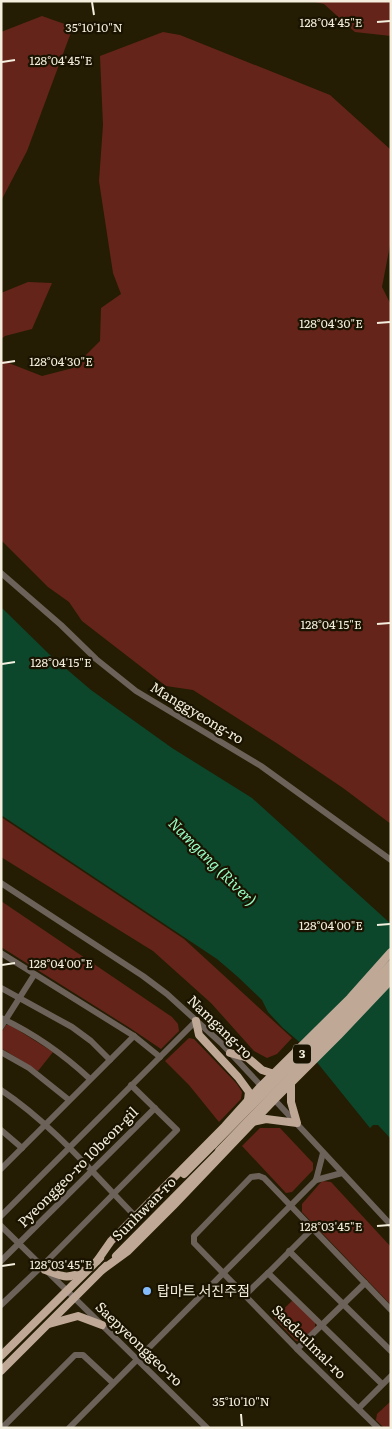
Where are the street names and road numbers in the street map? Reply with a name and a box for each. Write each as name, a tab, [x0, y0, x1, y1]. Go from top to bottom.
street label: Manggyeong-ro	[147, 676, 248, 748]
street label: Namgang-ro	[184, 990, 258, 1063]
road number: 3	[293, 1044, 311, 1064]
street label: Pyeonggeo-ro 10beon-gil	[13, 1101, 142, 1231]
street label: Sunhwan-ro	[107, 1172, 180, 1245]
street label: Saepyeonggeo-ro	[92, 1296, 188, 1390]
street label: Saedeulmal-ro	[268, 1300, 351, 1383]

